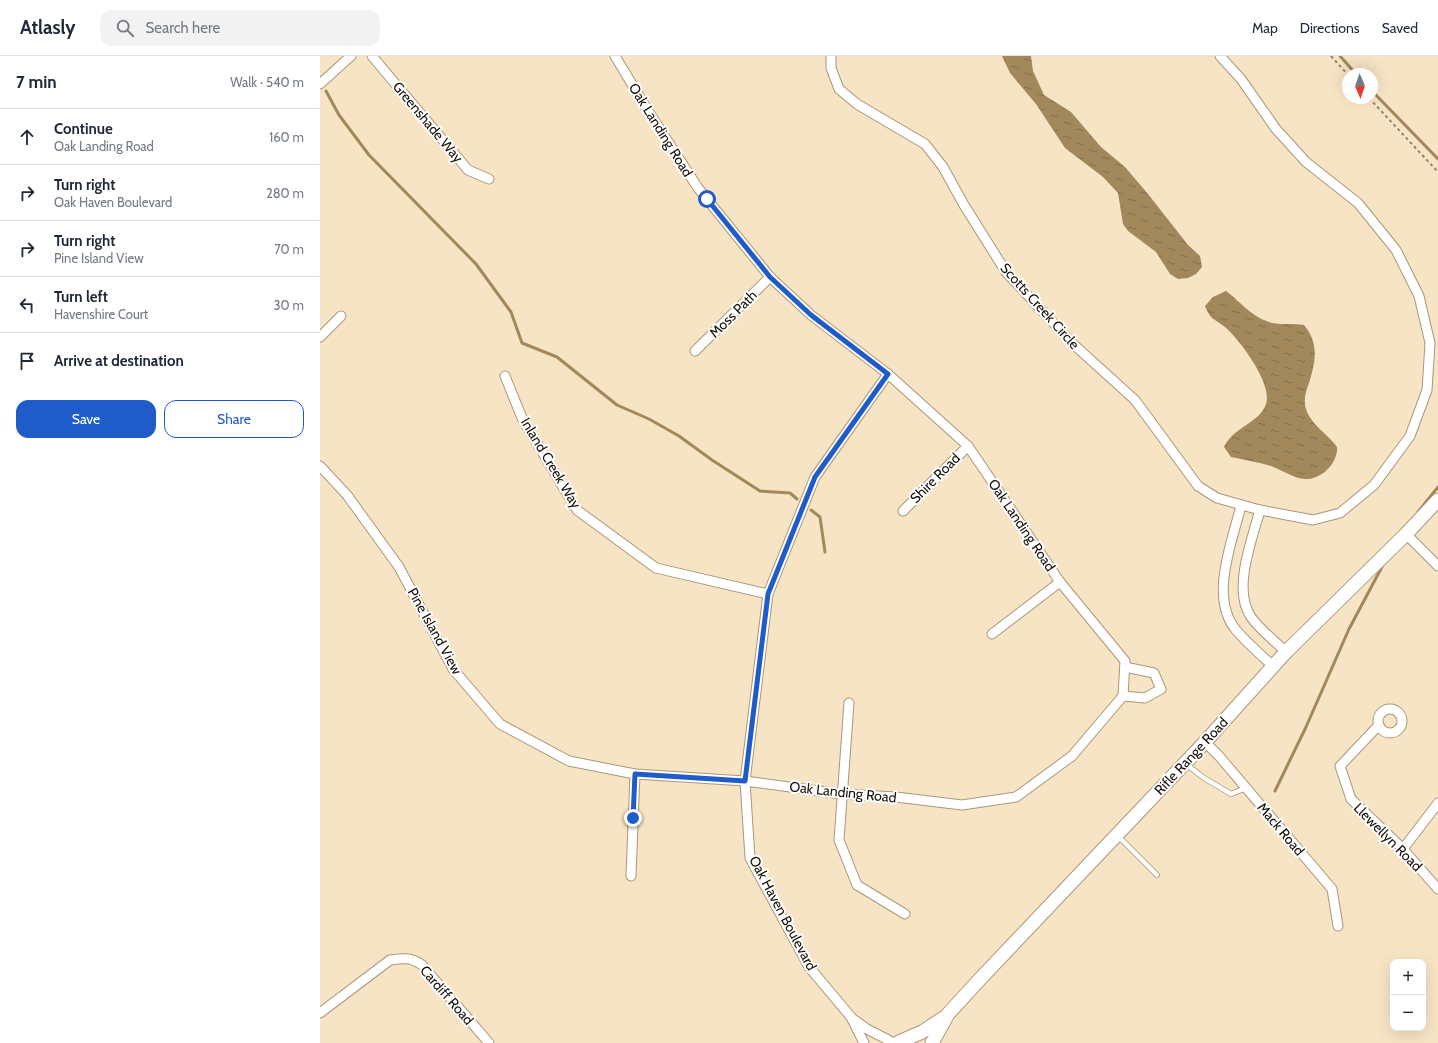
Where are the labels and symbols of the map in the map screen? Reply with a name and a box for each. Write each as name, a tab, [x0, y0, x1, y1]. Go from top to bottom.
north arrow	[1342, 68, 1378, 104]
street label: Greenshade Way	[389, 78, 467, 166]
street label: Oak Landing Road	[625, 80, 697, 180]
route start	[698, 190, 716, 208]
street label: Scotts Creek Circle	[997, 259, 1083, 353]
street label: Moss Path	[705, 286, 761, 342]
street label: Inland Creek Way	[517, 414, 585, 512]
street label: Shire Road	[906, 449, 964, 507]
street label: Oak Landing Road	[985, 475, 1059, 575]
street label: Pine Island View	[404, 584, 466, 678]
street label: Rifle Range Road	[1150, 713, 1232, 799]
street label: Oak Landing Road	[789, 777, 897, 807]
street label: Mack Road	[1253, 799, 1309, 859]
street label: Llewellyn Road	[1350, 799, 1426, 875]
route end	[624, 809, 642, 827]
street label: Oak Haven Boulevard	[745, 853, 821, 973]
street label: Cardiff Road	[416, 962, 478, 1028]

